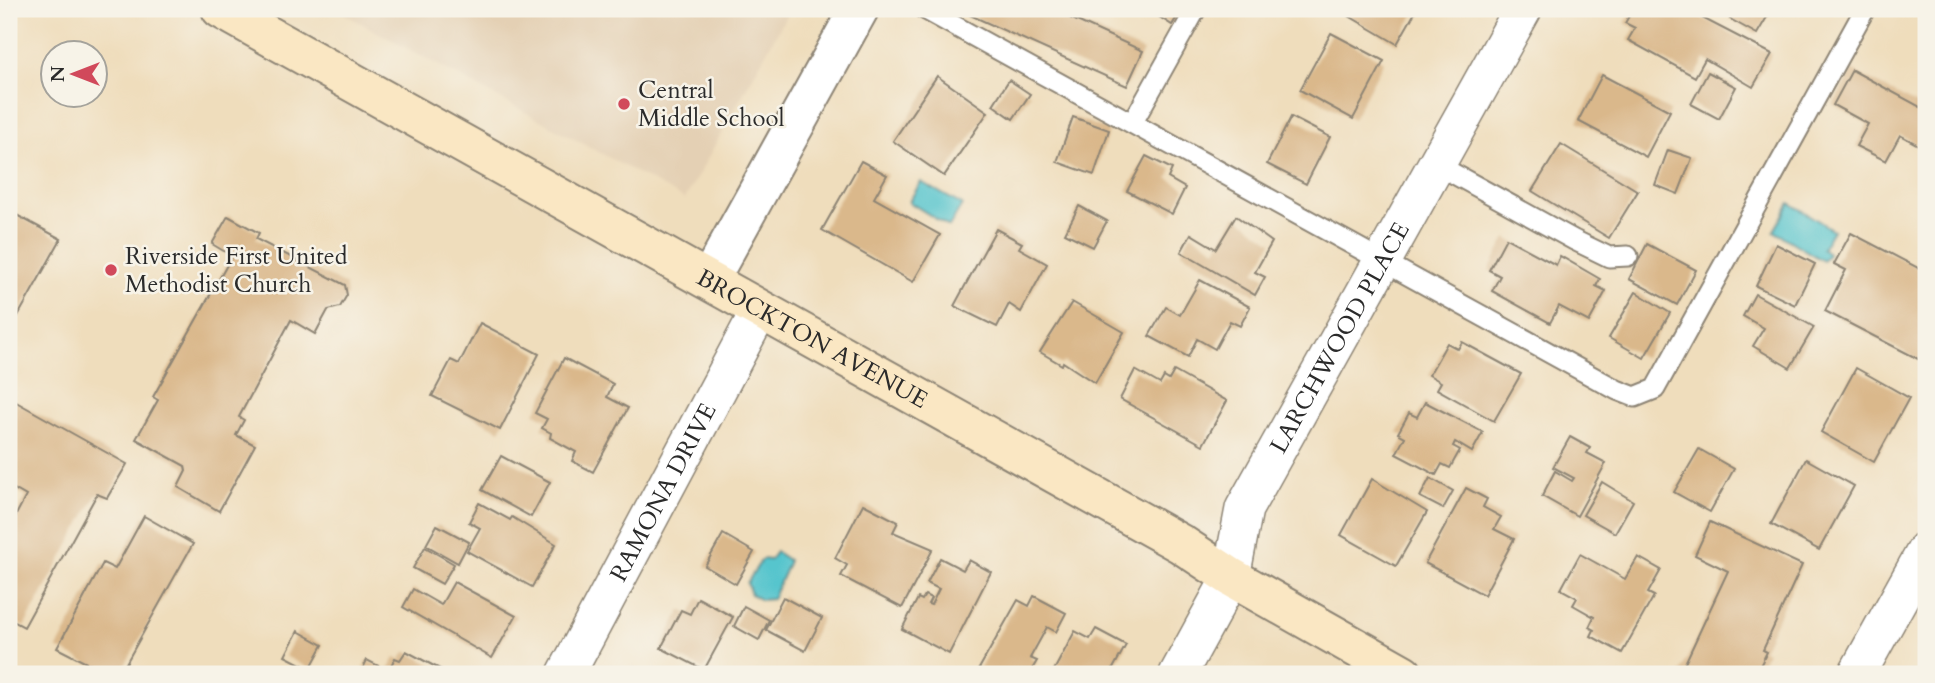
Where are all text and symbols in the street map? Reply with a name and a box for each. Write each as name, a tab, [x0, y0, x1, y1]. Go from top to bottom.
north arrow	[38, 38, 108, 108]
text: N	[45, 65, 71, 82]
place label: Central Middle School	[638, 74, 785, 135]
marker: Central Middle School	[616, 96, 632, 112]
street label: LARCHWOOD PLACE	[1262, 216, 1417, 459]
place label: Riverside First United Methodist Church	[125, 240, 348, 301]
street label: BROCKTON AVENUE	[691, 261, 934, 416]
marker: Riverside First United Methodist Church	[103, 262, 119, 278]
street label: RAMONA DRIVE	[602, 397, 724, 587]

